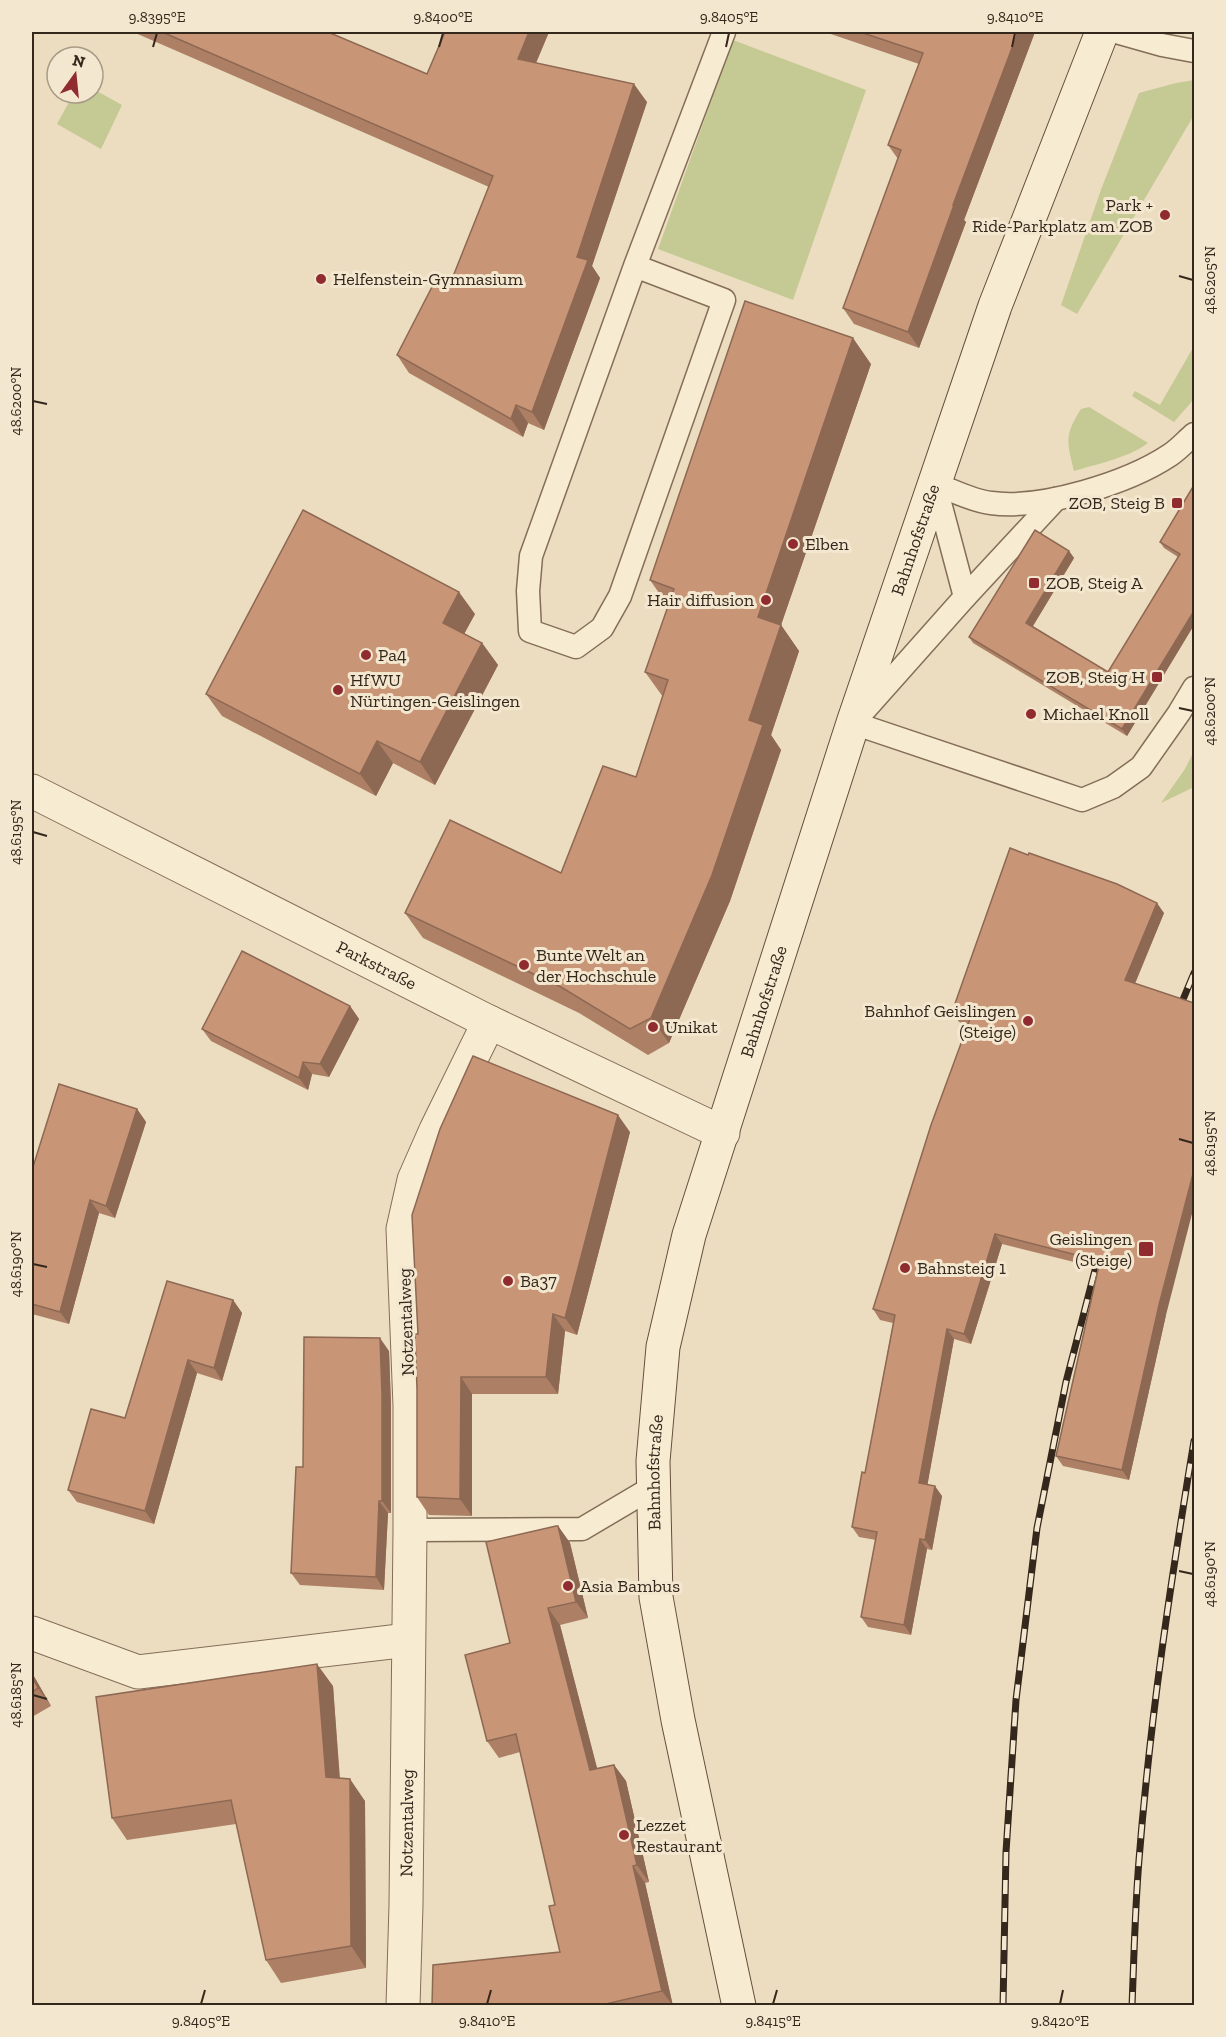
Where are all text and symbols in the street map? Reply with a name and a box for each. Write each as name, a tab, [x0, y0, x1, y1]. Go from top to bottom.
text: 9.8395°E	[129, 8, 186, 26]
text: 9.8400°E	[413, 8, 473, 26]
text: 9.8405°E	[700, 8, 758, 26]
text: 9.8410°E	[987, 8, 1043, 26]
north arrow	[45, 45, 105, 105]
text: N	[70, 50, 87, 72]
place label: Park + Ride-Parkplatz am ZOB	[972, 194, 1153, 237]
marker: Park + Ride-Parkplatz am ZOB	[1158, 208, 1172, 222]
text: 48.6205°N	[1201, 246, 1219, 314]
place label: Helfenstein-Gymnasium	[333, 268, 523, 290]
marker: Helfenstein-Gymnasium	[314, 272, 328, 286]
text: 48.6200°N	[7, 367, 25, 435]
street label: Bahnhofstraße	[886, 481, 945, 598]
place label: ZOB, Steig B	[1069, 492, 1165, 514]
marker: ZOB, Steig B	[1170, 496, 1184, 510]
place label: Elben	[805, 533, 849, 555]
marker: Elben	[786, 537, 800, 551]
place label: ZOB, Steig A	[1046, 572, 1143, 594]
marker: ZOB, Steig A	[1027, 576, 1041, 590]
place label: Hair diffusion	[647, 589, 755, 611]
marker: Hair diffusion	[759, 593, 773, 607]
place label: Pa4	[378, 644, 407, 666]
marker: Pa4	[359, 648, 373, 662]
place label: ZOB, Steig H	[1046, 666, 1145, 688]
place label: HfWU Nürtingen-Geislingen	[350, 669, 521, 712]
marker: ZOB, Steig H	[1150, 670, 1164, 684]
text: 48.6200°N	[1201, 677, 1219, 745]
marker: HfWU Nürtingen-Geislingen	[331, 683, 345, 697]
place label: Michael Knoll	[1043, 703, 1149, 725]
marker: Michael Knoll	[1024, 707, 1038, 721]
text: 48.6195°N	[7, 799, 25, 865]
street label: Parkstraße	[333, 936, 420, 995]
street label: Bahnhofstraße	[736, 943, 792, 1060]
place label: Bunte Welt an der Hochschule	[536, 944, 656, 987]
marker: Bunte Welt an der Hochschule	[517, 958, 531, 972]
place label: Bahnhof Geislingen (Steige)	[864, 1000, 1017, 1043]
marker: Bahnhof Geislingen (Steige)	[1021, 1014, 1035, 1028]
place label: Unikat	[665, 1016, 718, 1038]
marker: Unikat	[646, 1020, 660, 1034]
text: 48.6195°N	[1201, 1110, 1219, 1176]
place label: Geislingen (Steige)	[1049, 1228, 1133, 1271]
text: 48.6190°N	[7, 1231, 25, 1297]
marker: Geislingen (Steige)	[1137, 1240, 1155, 1258]
place label: Bahnsteig 1	[917, 1257, 1006, 1279]
marker: Bahnsteig 1	[898, 1261, 912, 1275]
street label: Notzentalweg	[393, 1268, 419, 1376]
place label: Ba37	[520, 1270, 557, 1292]
marker: Ba37	[501, 1274, 515, 1288]
street label: Bahnhofstraße	[642, 1414, 668, 1531]
text: 48.6190°N	[1201, 1541, 1219, 1607]
place label: Asia Bambus	[580, 1575, 680, 1597]
marker: Asia Bambus	[561, 1579, 575, 1593]
text: 48.6185°N	[7, 1662, 25, 1728]
street label: Notzentalweg	[395, 1769, 418, 1877]
place label: Lezzet Restaurant	[636, 1814, 722, 1857]
marker: Lezzet Restaurant	[617, 1828, 631, 1842]
text: 9.8405°E	[172, 2012, 230, 2030]
text: 9.8410°E	[459, 2012, 515, 2030]
text: 9.8415°E	[745, 2012, 801, 2030]
text: 9.8420°E	[1031, 2012, 1089, 2030]

